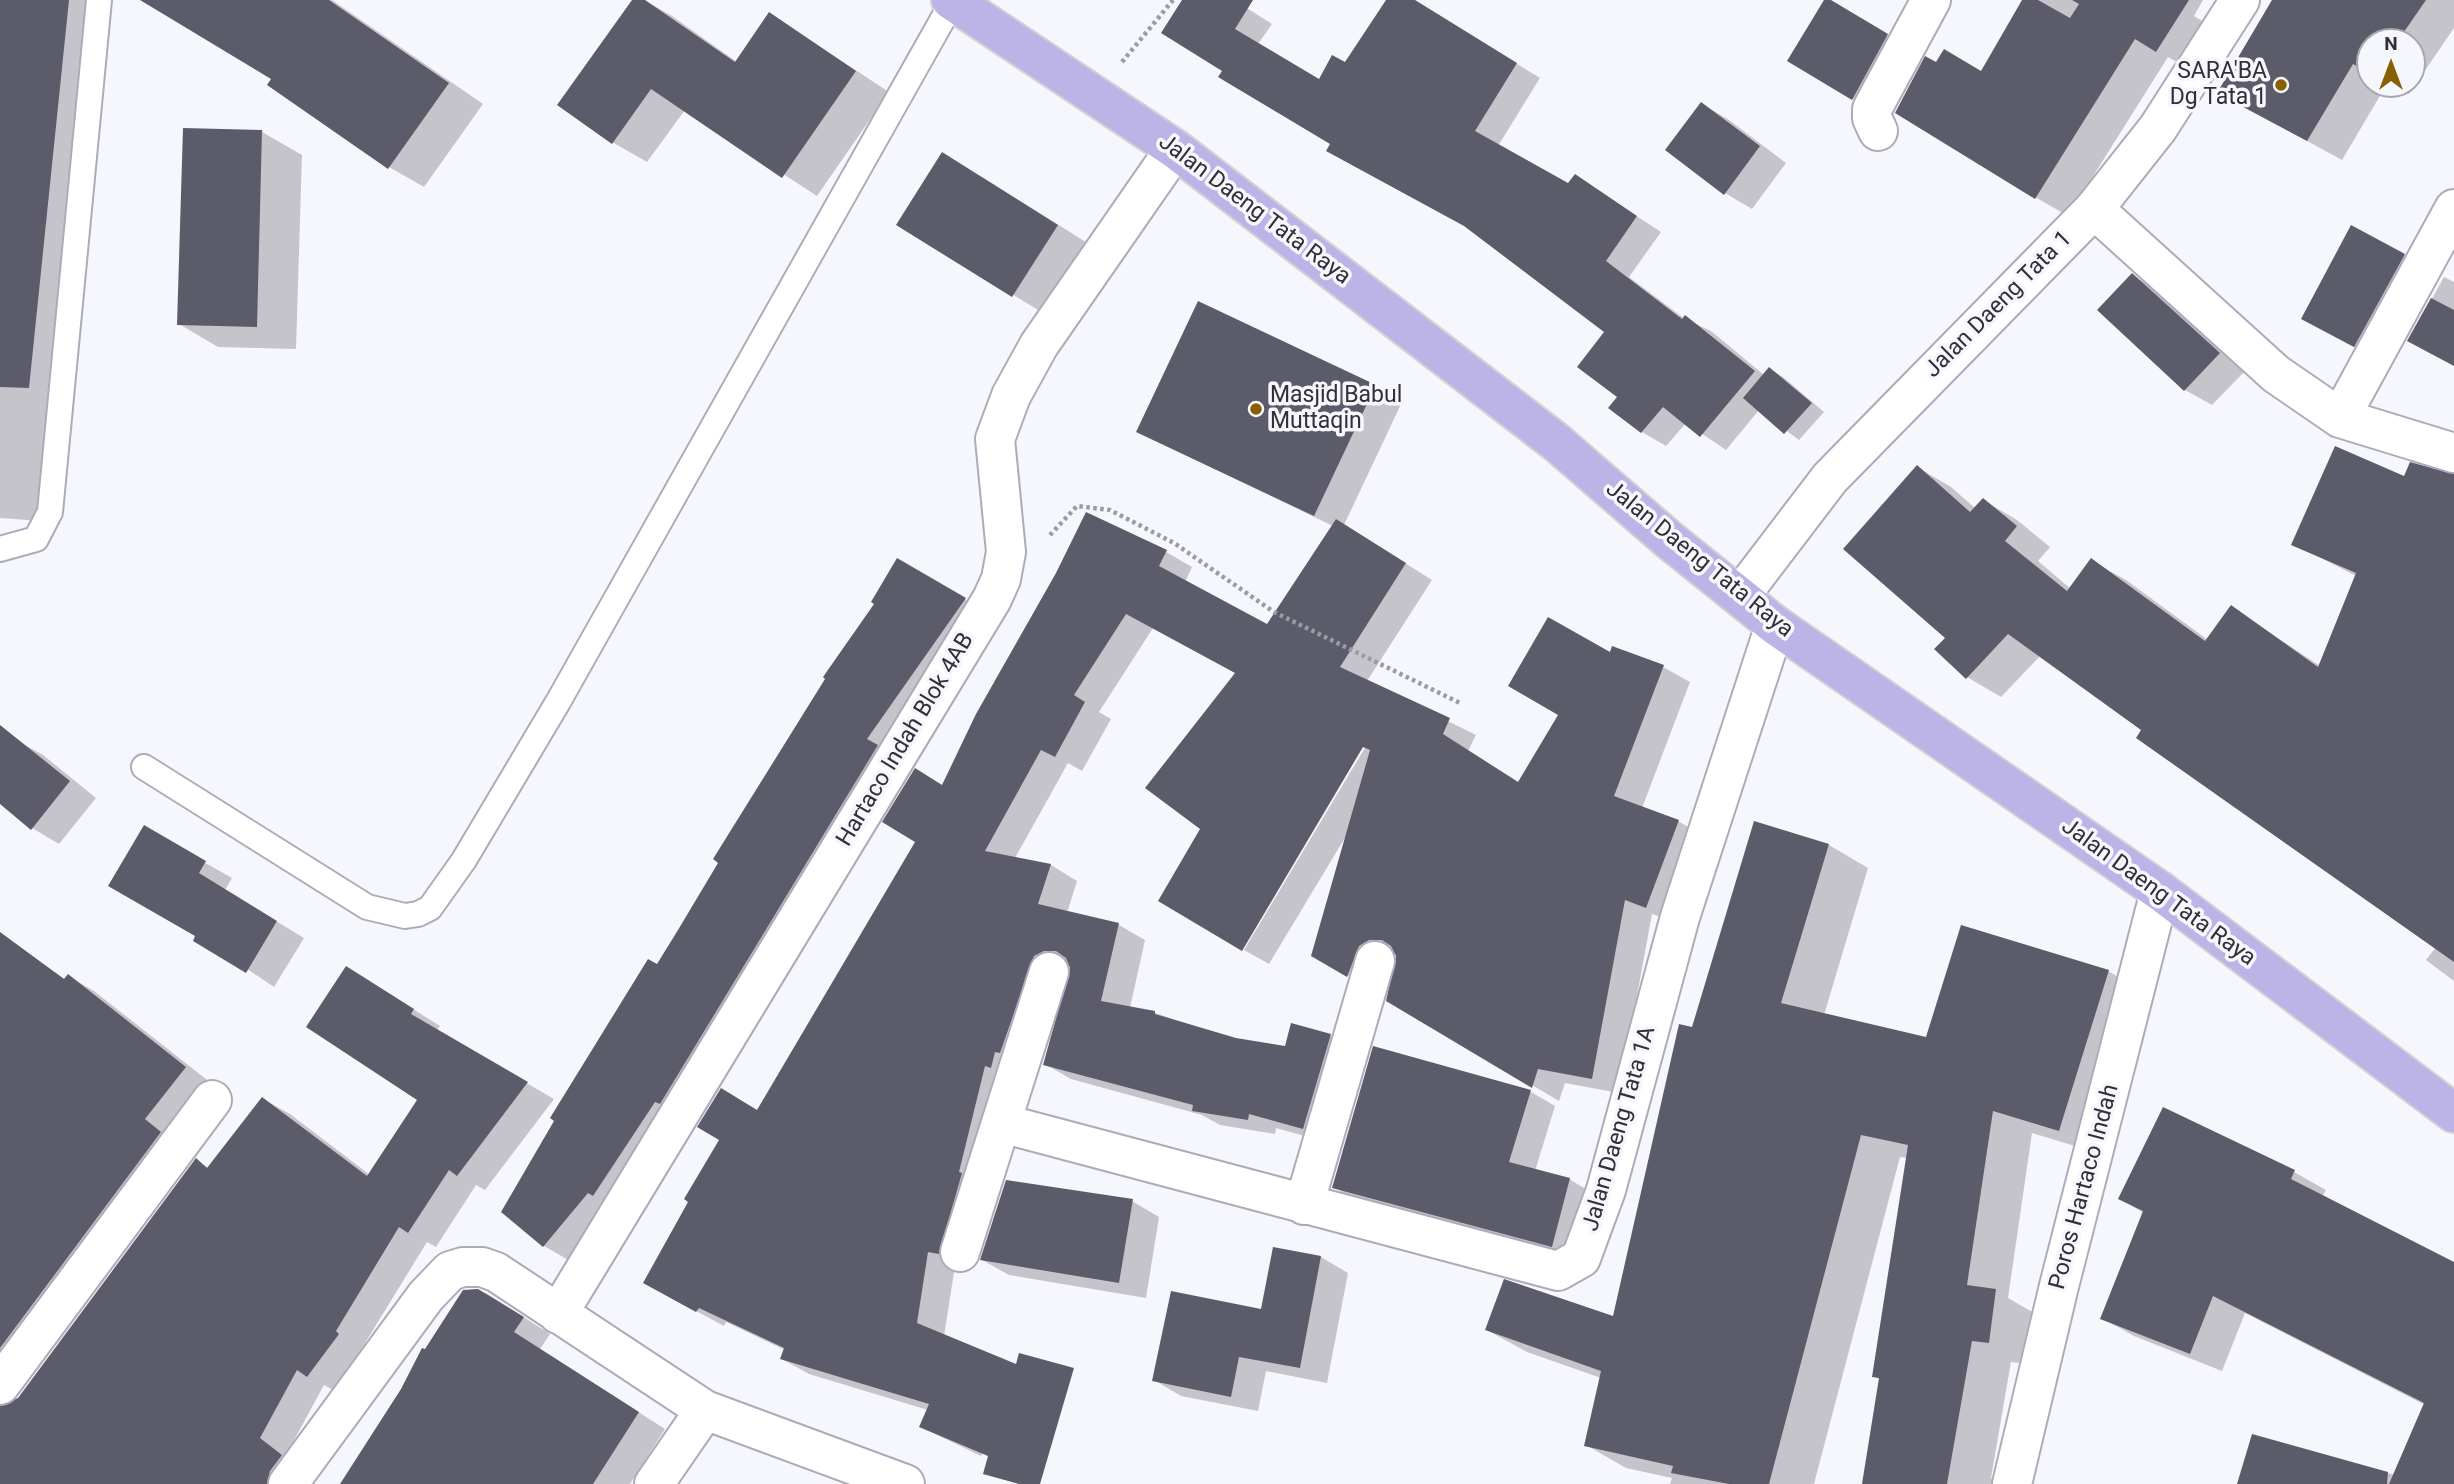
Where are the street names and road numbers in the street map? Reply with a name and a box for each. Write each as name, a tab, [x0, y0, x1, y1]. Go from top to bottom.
street label: Jalan Daeng Tata Raya	[1153, 129, 1355, 291]
street label: Jalan Daeng Tata 1	[1920, 226, 2078, 384]
street label: Jalan Daeng Tata Raya	[1600, 476, 1798, 644]
street label: Hartaco Indah Blok 4AB	[831, 628, 981, 852]
street label: Jalan Daeng Tata Raya	[2056, 813, 2260, 973]
street label: Jalan Daeng Tata 1A	[1578, 1024, 1662, 1234]
street label: Poros Hartaco Indah	[2044, 1082, 2126, 1292]

